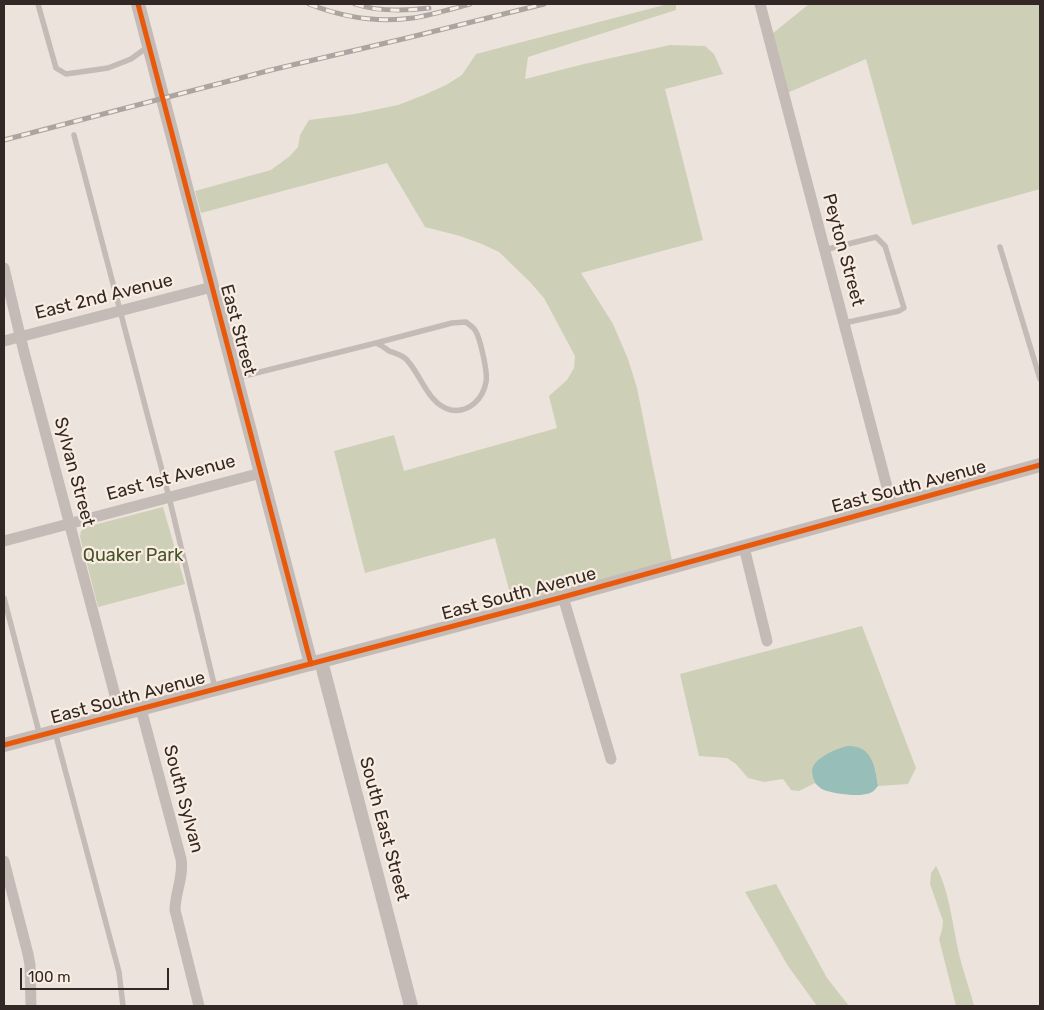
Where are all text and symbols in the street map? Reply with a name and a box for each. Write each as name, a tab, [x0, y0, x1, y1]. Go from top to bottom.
street label: Peyton Street	[818, 191, 868, 309]
street label: East 2nd Avenue	[33, 269, 175, 325]
street label: East Street	[215, 282, 261, 378]
street label: Sylvan Street	[49, 415, 99, 529]
street label: East 1st Avenue	[104, 450, 238, 506]
street label: East South Avenue	[829, 456, 989, 518]
park label: Quaker Park	[83, 545, 183, 567]
street label: East South Avenue	[439, 563, 599, 625]
street label: East South Avenue	[48, 667, 208, 729]
street label: South Sylvan	[158, 743, 208, 855]
street label: South East Street	[354, 755, 414, 903]
scale bar	[22, 958, 171, 990]
text: 100 m	[28, 968, 70, 986]

